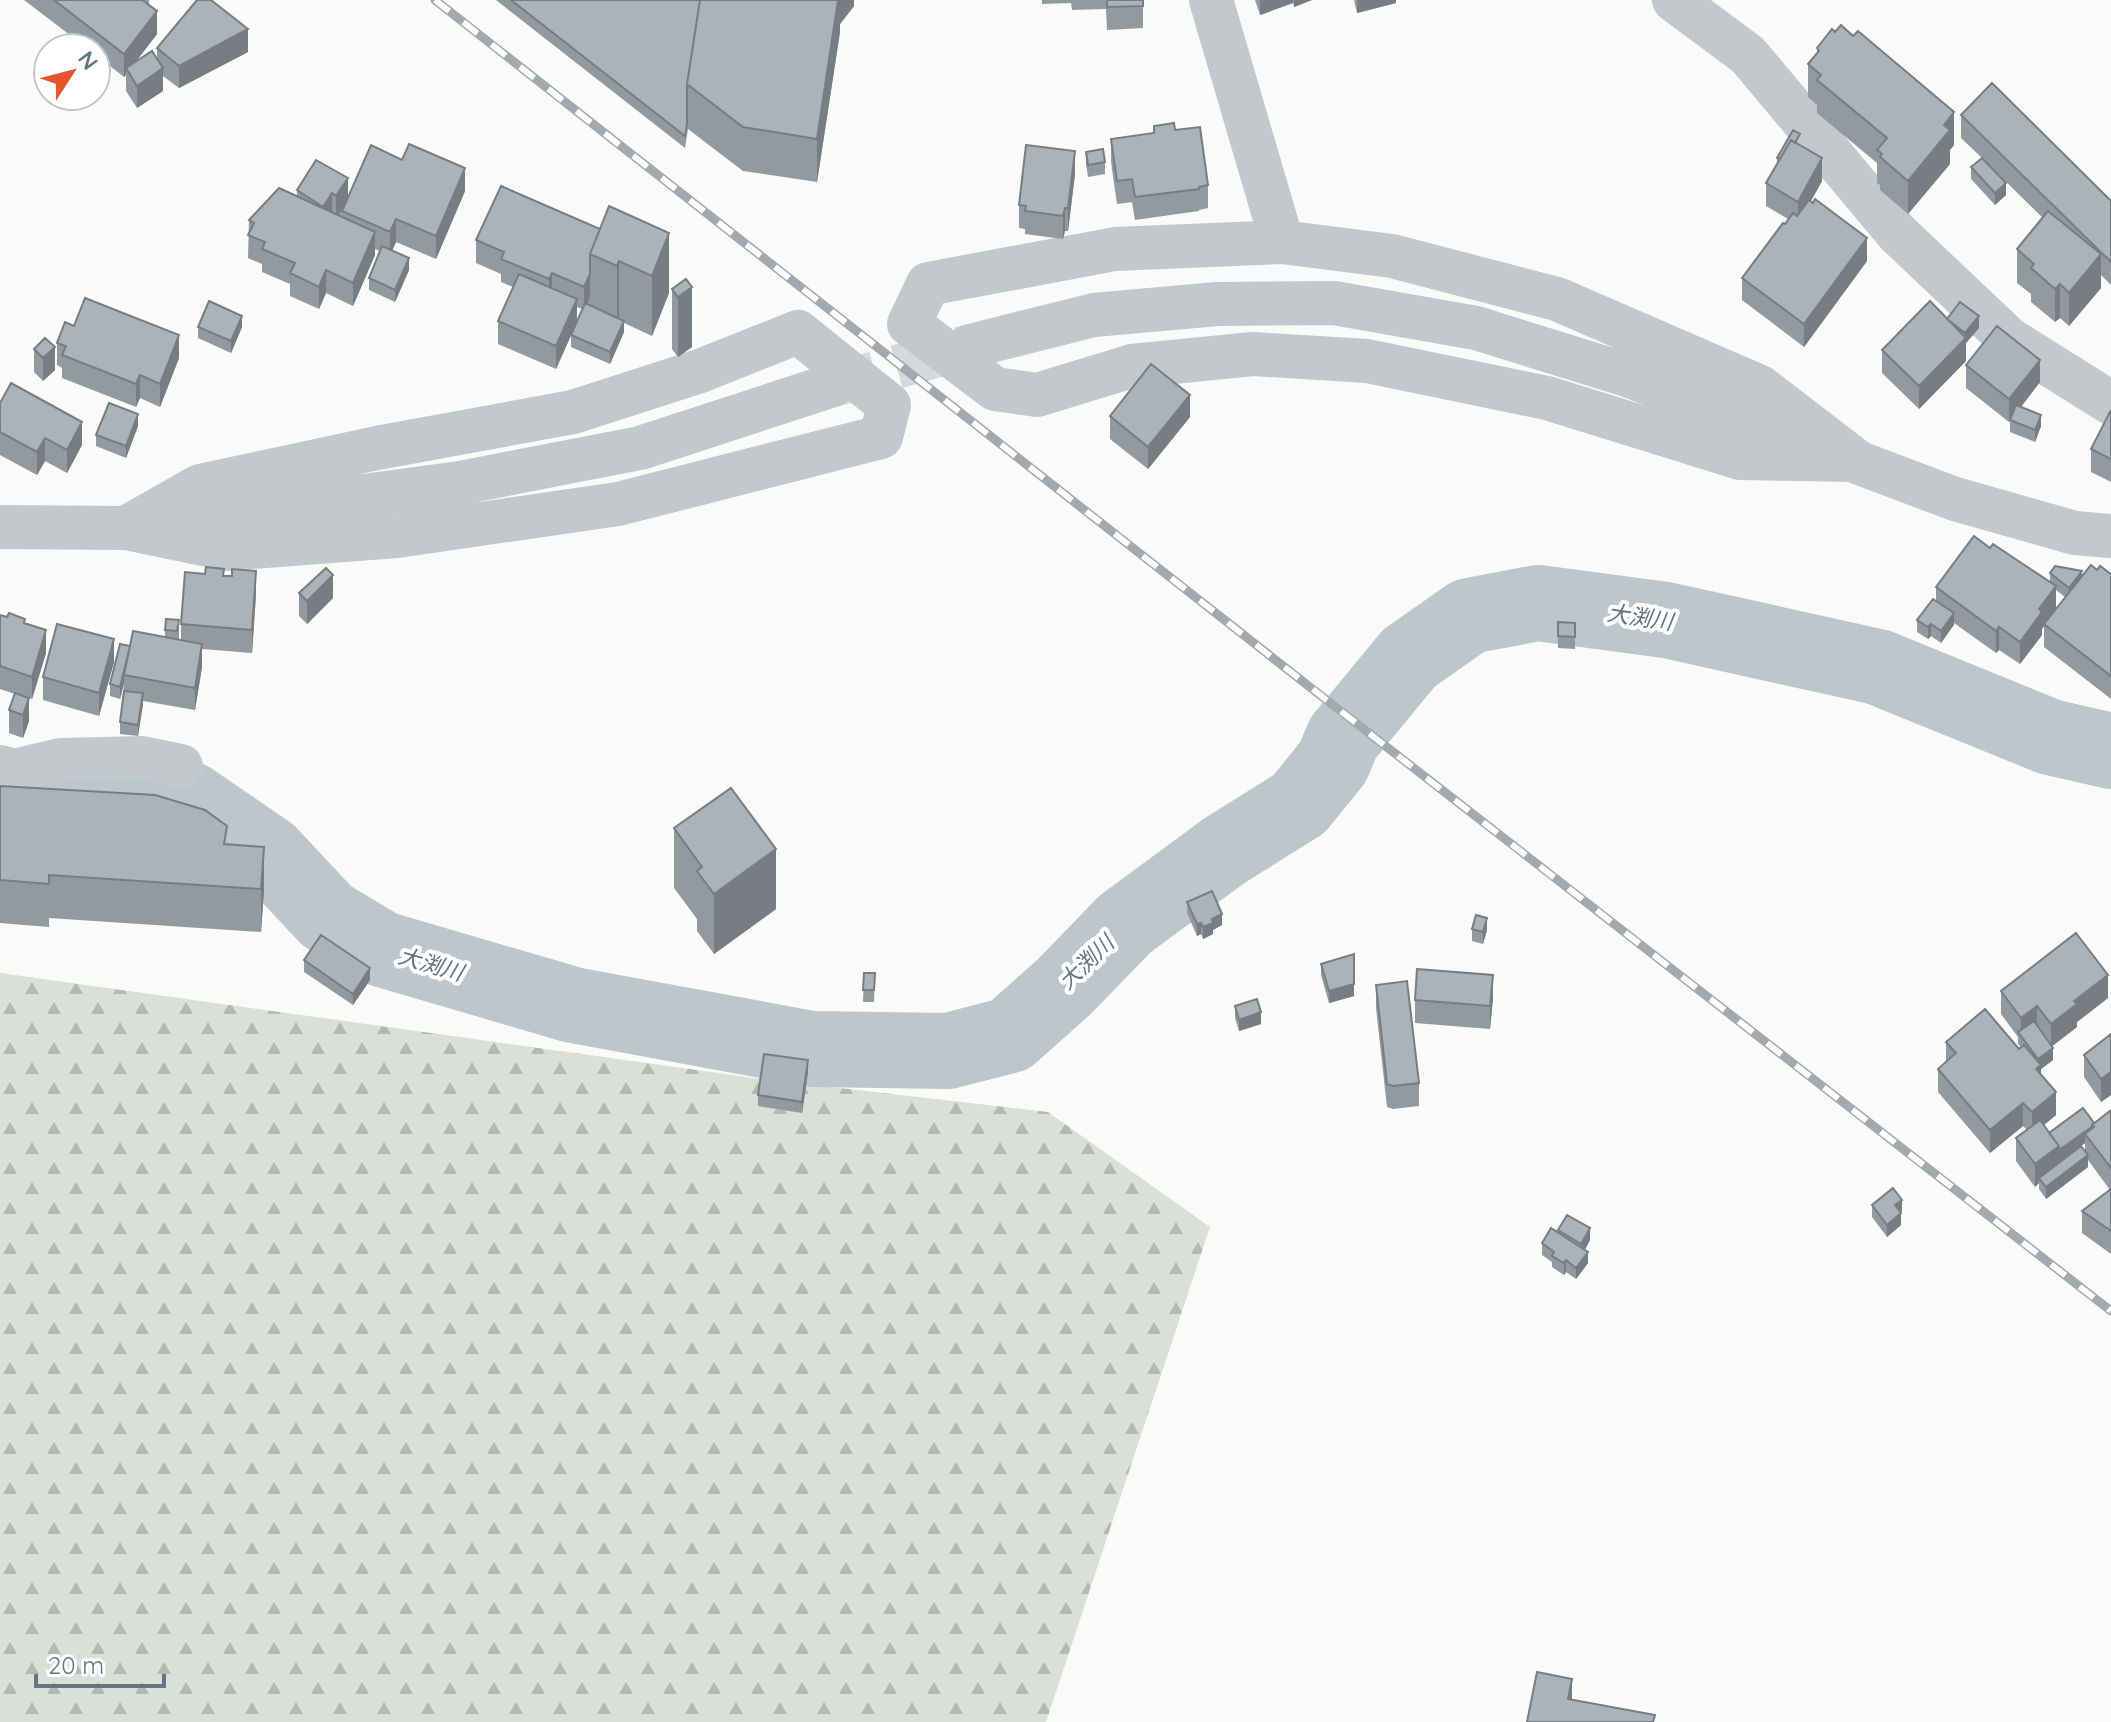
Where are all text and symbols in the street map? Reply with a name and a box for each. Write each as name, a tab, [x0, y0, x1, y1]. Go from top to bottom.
north arrow	[32, 32, 112, 112]
text: N	[72, 45, 104, 75]
water label: 大渕川	[1605, 599, 1677, 636]
water label: 大渕川	[1053, 928, 1121, 995]
water label: 大渕川	[395, 941, 468, 987]
scale bar	[36, 1638, 164, 1688]
text: 20 m	[48, 1650, 104, 1680]

